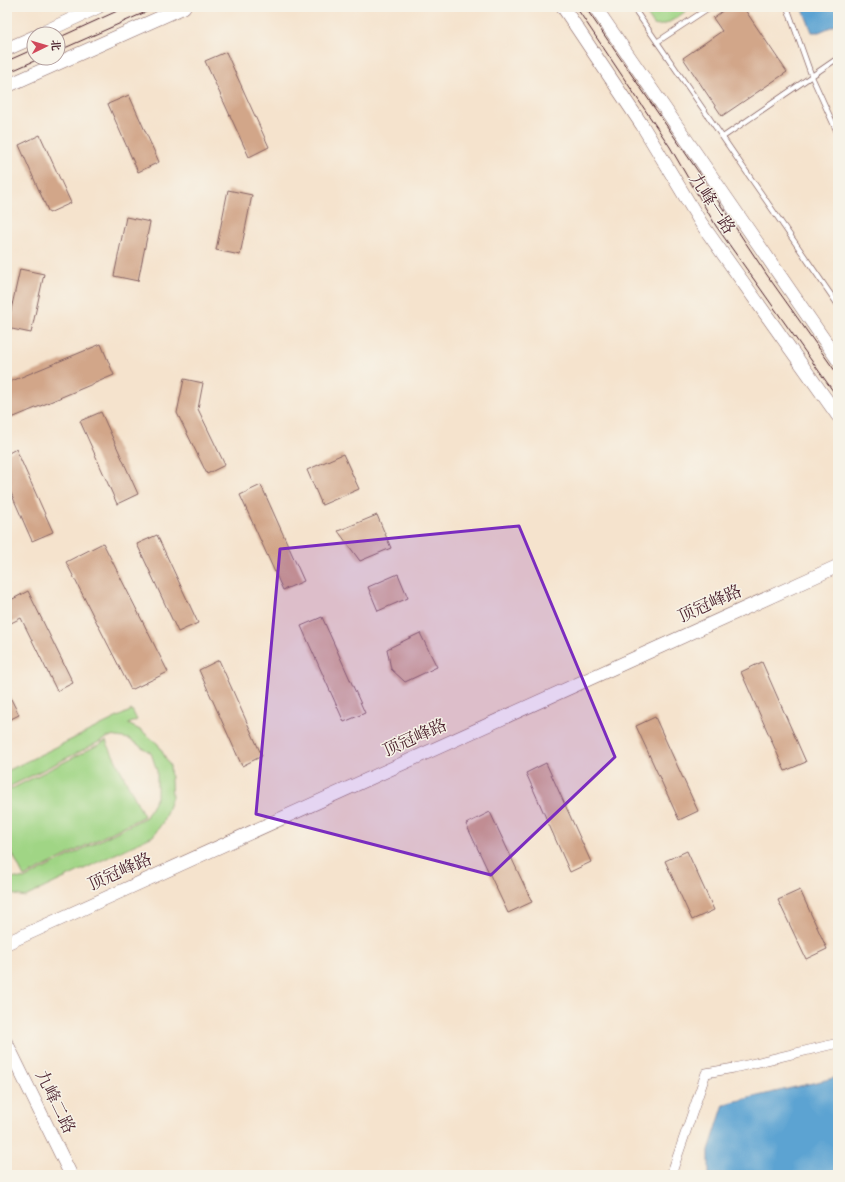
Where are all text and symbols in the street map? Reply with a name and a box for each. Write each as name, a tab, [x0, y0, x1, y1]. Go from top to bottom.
north arrow	[26, 26, 66, 66]
text: 北	[48, 39, 62, 51]
street label: 九峰一路	[684, 169, 740, 239]
street label: 顶冠峰路	[674, 580, 746, 628]
street label: 顶冠峰路	[379, 714, 451, 762]
street label: 顶冠峰路	[84, 848, 156, 896]
street label: 九峰二路	[30, 1067, 80, 1137]

